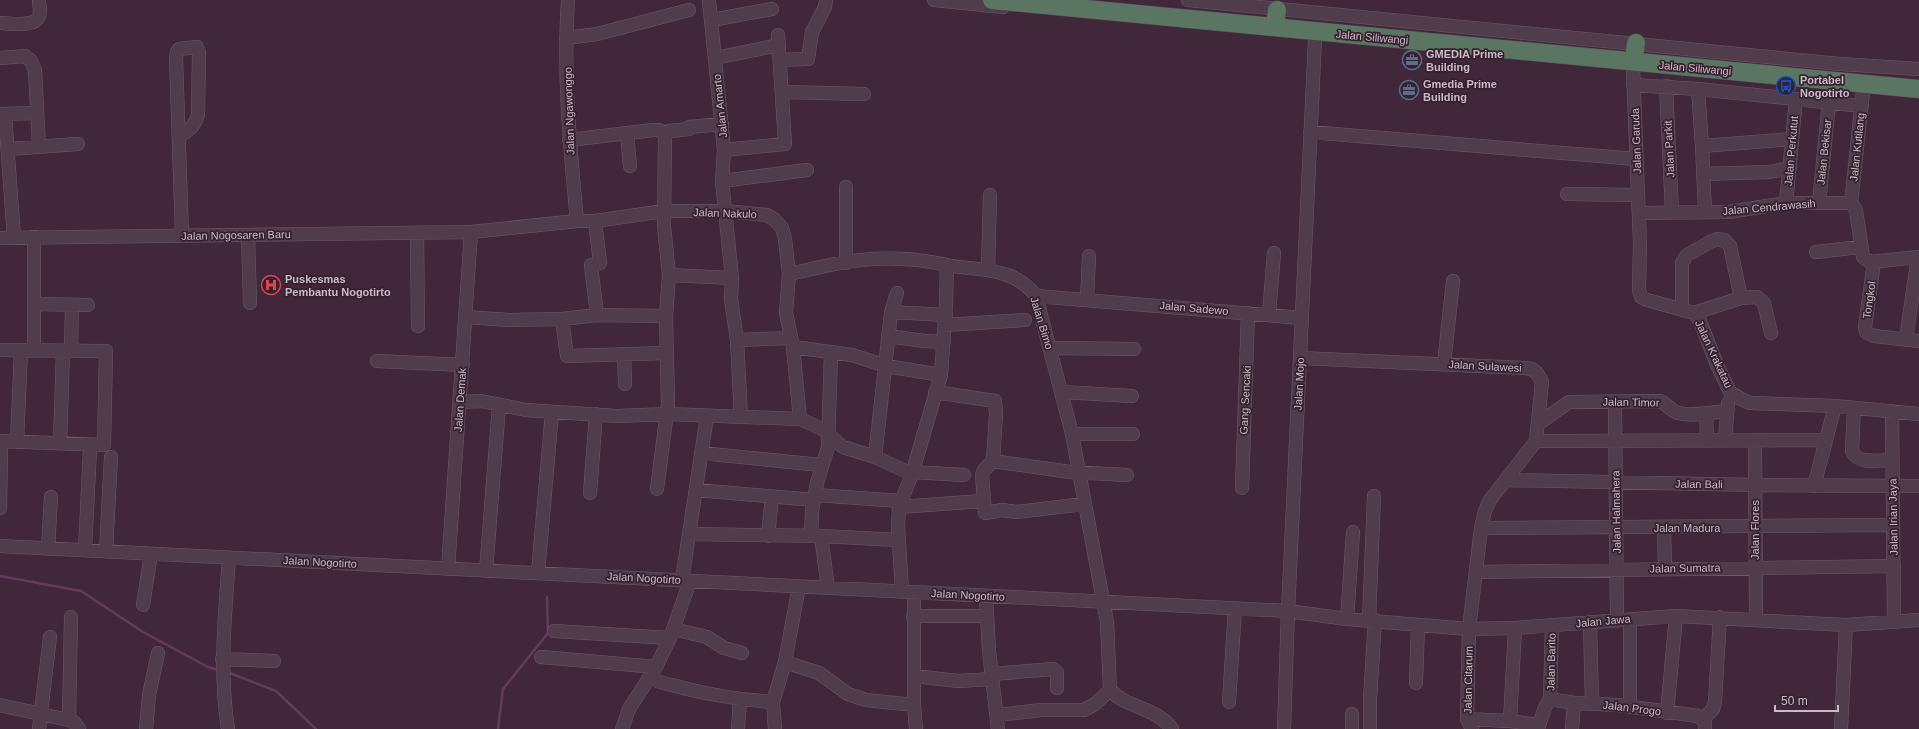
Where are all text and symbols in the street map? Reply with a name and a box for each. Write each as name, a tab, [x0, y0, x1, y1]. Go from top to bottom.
street label: Jalan Siliwangi	[1335, 28, 1409, 46]
place label: GMEDIA Prime Building	[1426, 48, 1503, 73]
office icon: GMEDIA Prime Building	[1401, 49, 1423, 71]
street label: Jalan Siliwangi	[1658, 59, 1732, 77]
street label: Jalan Ngawonggo	[561, 67, 577, 155]
street label: Jalan Amarto	[711, 73, 729, 139]
place label: Portabel Nogotirto	[1800, 74, 1850, 99]
bus stop icon: Portabel Nogotirto	[1775, 75, 1797, 97]
place label: Gmedia Prime Building	[1423, 78, 1497, 103]
office icon: Gmedia Prime Building	[1398, 79, 1420, 101]
street label: Jalan Garuda	[1629, 107, 1643, 174]
street label: Jalan Kutilang	[1847, 112, 1867, 182]
street label: Jalan Perkutut	[1782, 115, 1800, 187]
street label: Jalan Bekisar	[1815, 118, 1833, 185]
street label: Jalan Parkit	[1662, 120, 1676, 178]
street label: Jalan Cendrawasih	[1722, 197, 1816, 217]
street label: Jalan Nakulo	[693, 206, 757, 220]
street label: Jalan Nogosaren Baru	[181, 228, 291, 242]
place label: Puskesmas Pembantu Nogotirto	[285, 273, 391, 298]
hospital icon: Puskesmas Pembantu Nogotirto	[260, 274, 282, 296]
street label: Tongkol	[1860, 280, 1878, 320]
street label: Jalan Bimo	[1028, 295, 1056, 351]
street label: Jalan Sadewo	[1159, 299, 1229, 317]
street label: Jalan Krakatau	[1693, 318, 1735, 390]
street label: Jalan Mojo	[1292, 357, 1306, 411]
street label: Jalan Sulawesi	[1448, 358, 1522, 374]
street label: Gang Sencaki	[1237, 365, 1253, 435]
street label: Jalan Demak	[452, 367, 468, 432]
street label: Jalan Timor	[1602, 396, 1660, 409]
street label: Jalan Halmahera	[1609, 469, 1623, 554]
street label: Jalan Irian Jaya	[1886, 477, 1900, 556]
street label: Jalan Bali	[1675, 478, 1723, 490]
street label: Jalan Flores	[1749, 500, 1761, 560]
street label: Jalan Madura	[1654, 522, 1721, 534]
street label: Jalan Nogotirto	[283, 554, 357, 570]
street label: Jalan Sumatra	[1649, 561, 1721, 575]
street label: Jalan Nogotirto	[607, 570, 681, 586]
street label: Jalan Nogotirto	[931, 587, 1005, 603]
street label: Jalan Jawa	[1575, 613, 1632, 629]
street label: Jalan Barito	[1544, 633, 1558, 691]
street label: Jalan Citarum	[1461, 646, 1475, 714]
scale bar	[1775, 687, 1838, 713]
text: 50 m	[1781, 694, 1808, 708]
street label: Jalan Progo	[1602, 698, 1662, 718]

